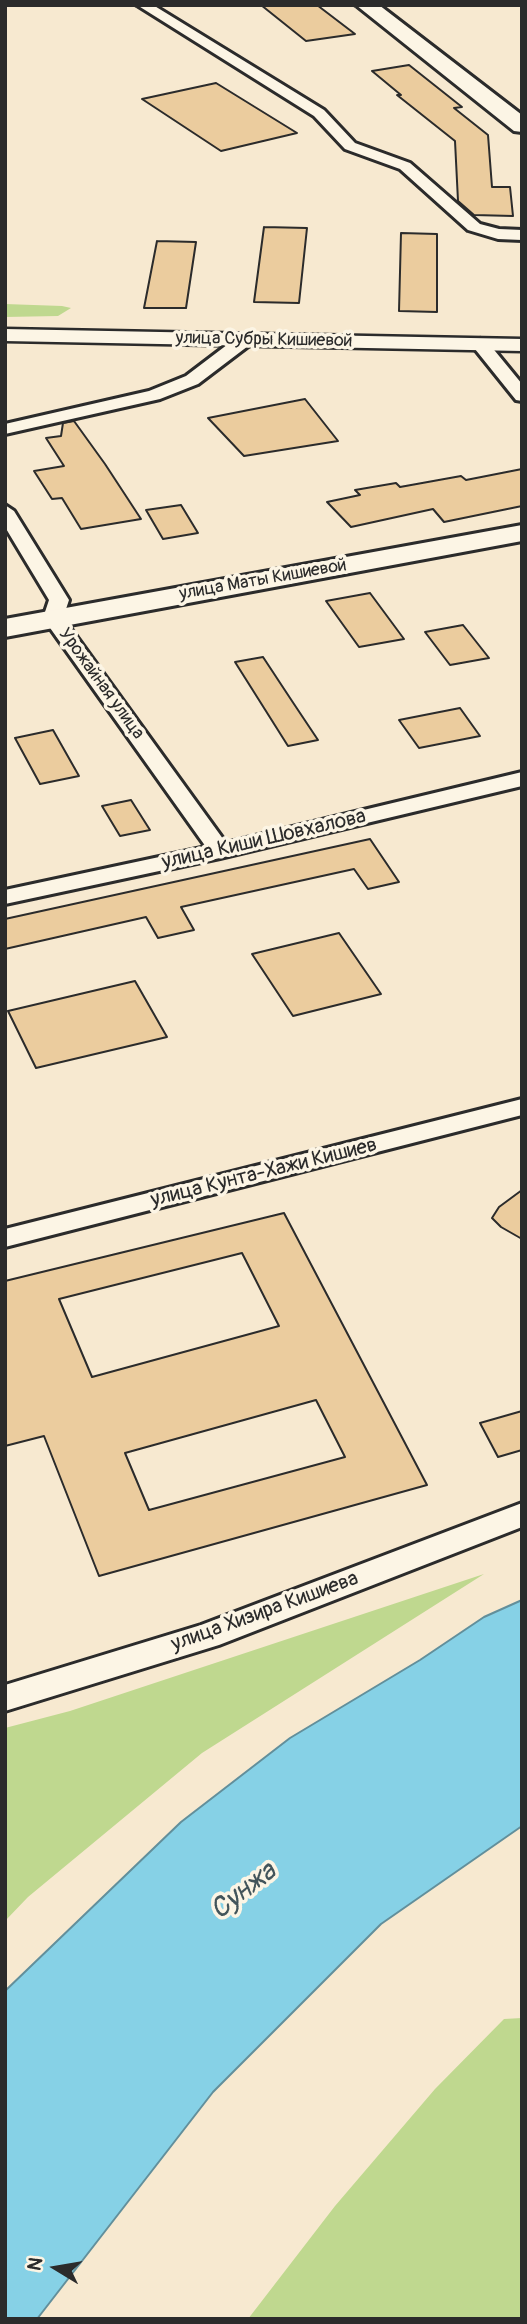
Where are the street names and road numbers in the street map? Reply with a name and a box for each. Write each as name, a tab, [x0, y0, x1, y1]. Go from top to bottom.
street label: улица Субры Кишиевой	[175, 328, 353, 352]
street label: улица Маты Кишиевой	[178, 555, 348, 605]
street label: Урожайная улица	[53, 624, 149, 744]
street label: улица Киши Шовхалова	[160, 804, 368, 876]
street label: улица Кунта-Хажи Кишиев	[148, 1133, 380, 1213]
street label: улица Хизира Кишиева	[168, 1566, 362, 1658]

